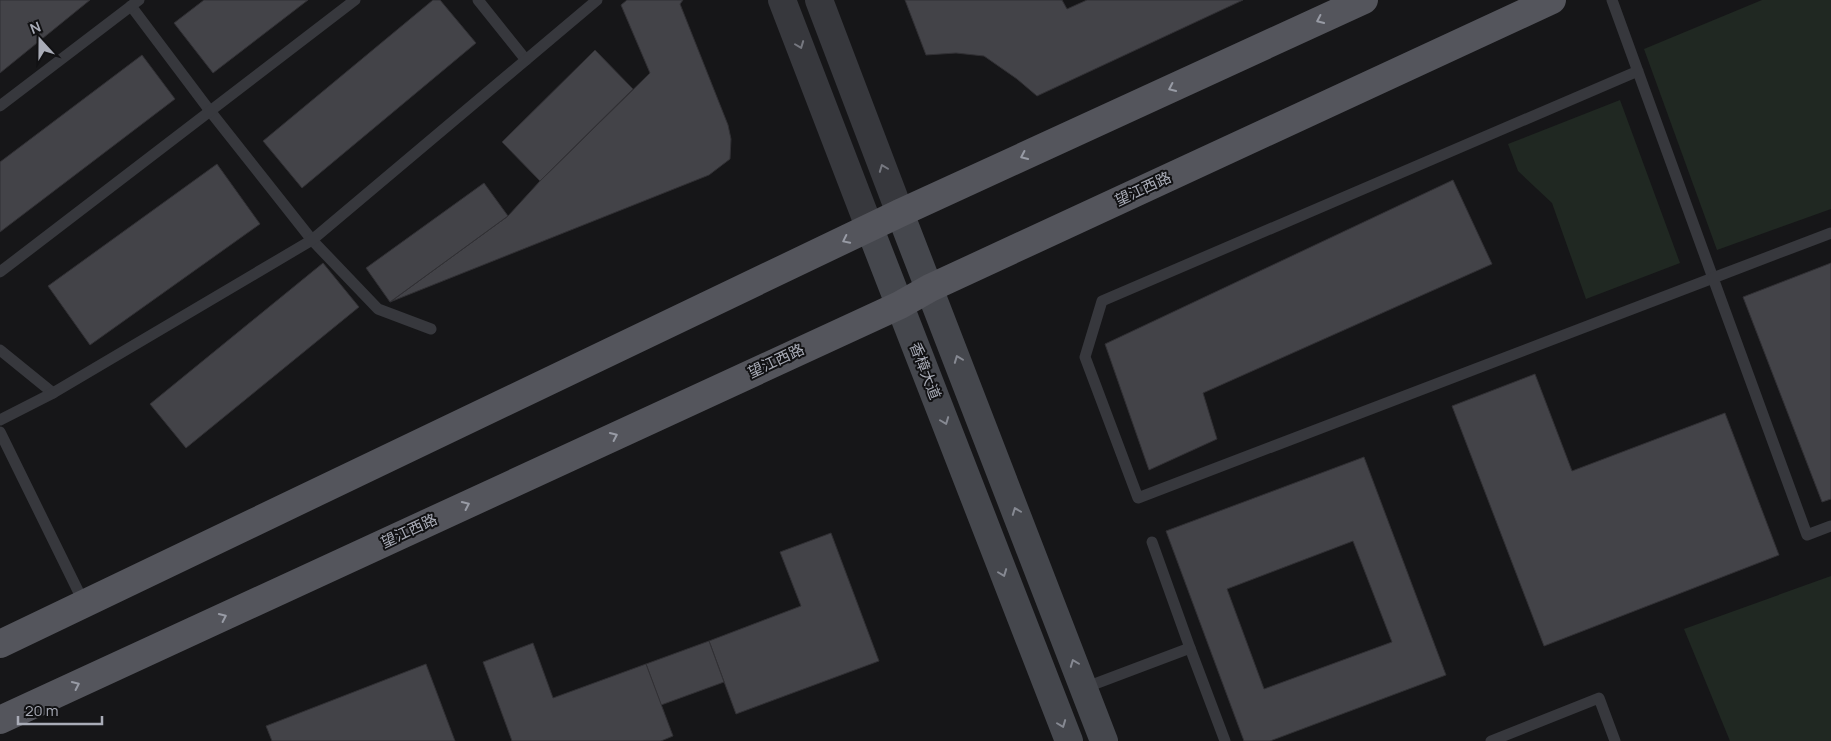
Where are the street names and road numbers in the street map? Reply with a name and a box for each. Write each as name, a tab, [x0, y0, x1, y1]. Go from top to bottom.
street label: 望江西路	[1111, 166, 1174, 211]
street label: 望江西路	[744, 338, 807, 383]
street label: 香樟大道	[905, 339, 946, 403]
street label: 望江西路	[377, 508, 440, 553]

